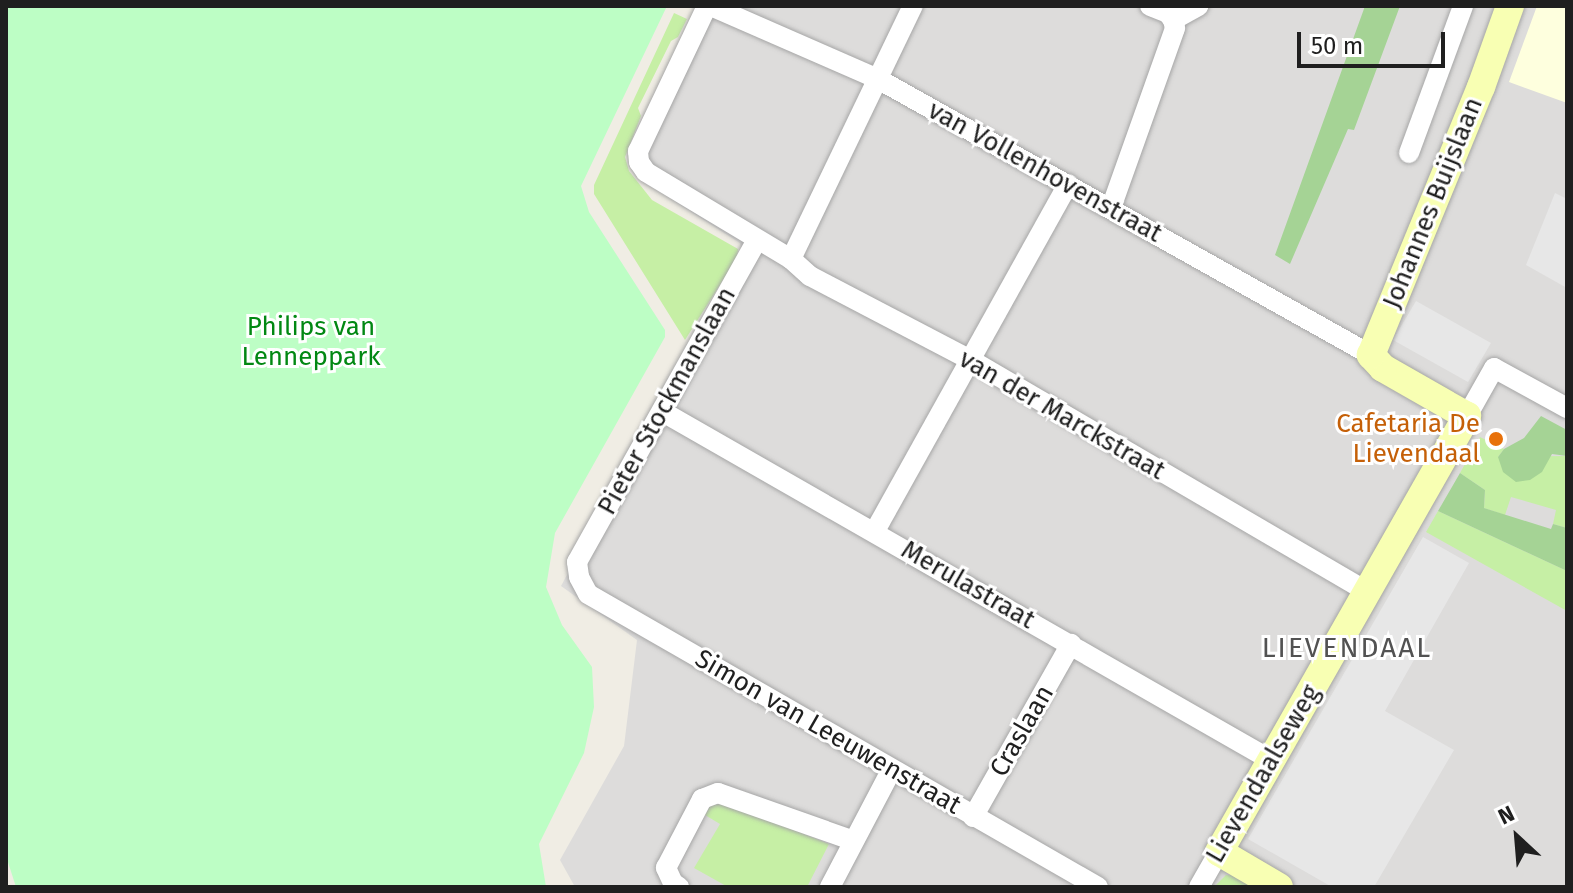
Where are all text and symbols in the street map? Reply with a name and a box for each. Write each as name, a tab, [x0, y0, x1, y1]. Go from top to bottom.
scale bar	[1301, 16, 1449, 66]
text: 50 m	[1311, 32, 1363, 60]
street label: Johannes Buijslaan	[1376, 93, 1490, 313]
street label: van Vollenhovenstraat	[923, 95, 1167, 249]
street label: Pieter Stockmanslaan	[591, 282, 743, 520]
park label: Philips van Lenneppark	[241, 311, 381, 372]
street label: van der Marckstraat	[953, 343, 1171, 487]
place label: Cafetaria De Lievendaal	[1336, 408, 1480, 470]
marker: Cafetaria De Lievendaal	[1487, 430, 1505, 448]
street label: Merulastraat	[896, 534, 1040, 636]
district label: LIEVENDAAL	[1262, 631, 1432, 665]
street label: Simon van Leeuwenstraat	[690, 643, 966, 821]
street label: Craslaan	[983, 680, 1061, 782]
street label: Lievendaalseweg	[1199, 680, 1327, 868]
north arrow	[1477, 797, 1557, 877]
text: N	[1494, 800, 1519, 830]

